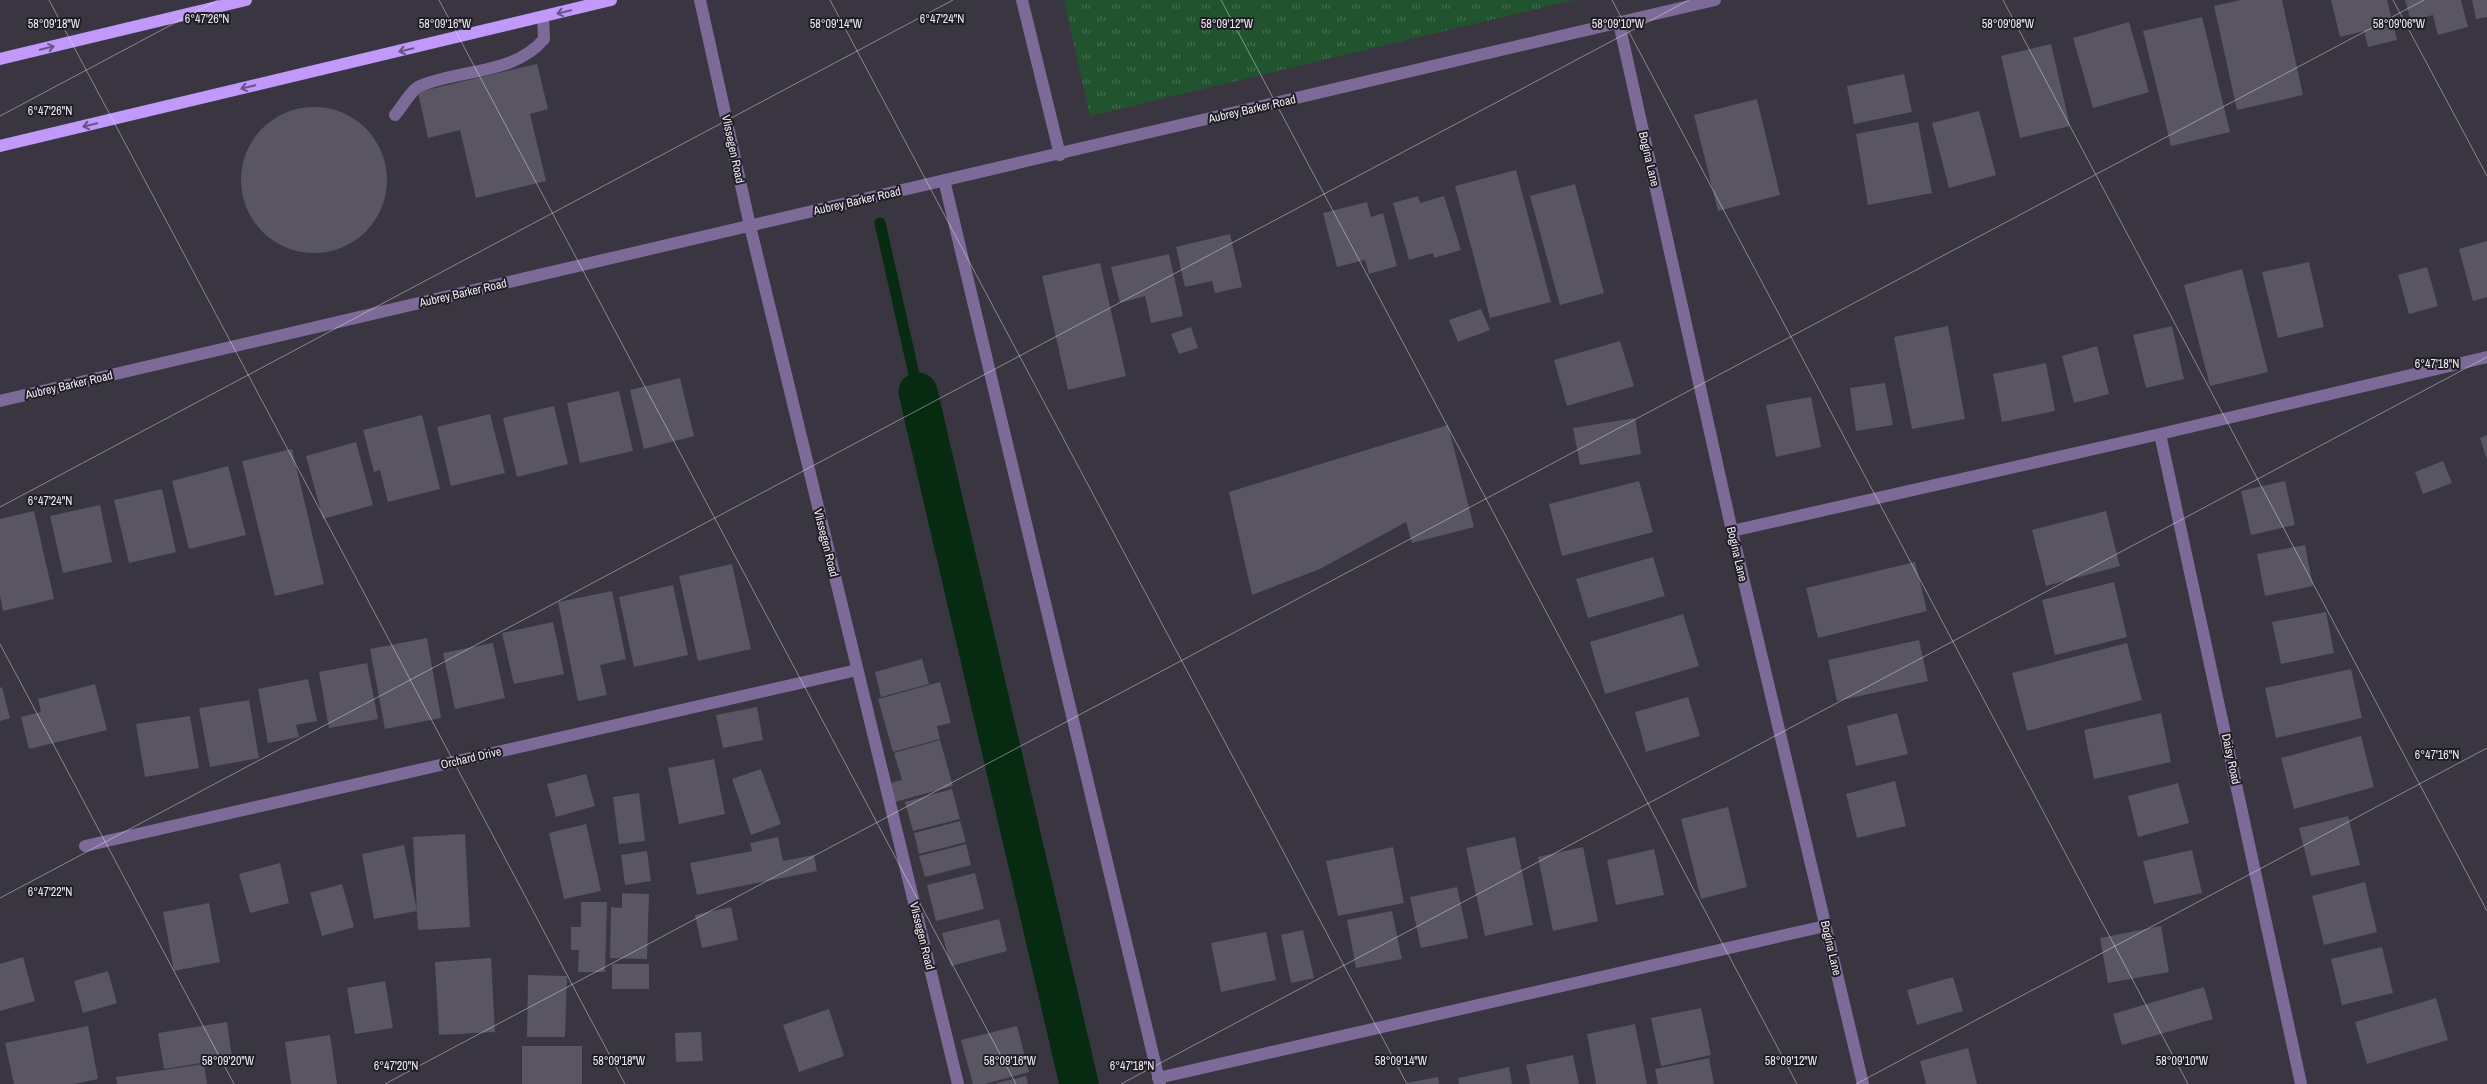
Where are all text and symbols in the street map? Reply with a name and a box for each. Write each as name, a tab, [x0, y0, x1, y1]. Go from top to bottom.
one-way arrow	[557, 8, 573, 17]
text: 6°47'26"N	[185, 11, 229, 27]
text: 6°47'24"N	[920, 11, 964, 27]
text: 58°09'18"W	[28, 16, 81, 32]
text: 58°09'16"W	[419, 16, 472, 32]
text: 58°09'14"W	[810, 16, 863, 32]
text: 58°09'12"W	[1201, 16, 1254, 32]
text: 58°09'10"W	[1592, 16, 1645, 32]
text: 58°09'08"W	[1982, 16, 2035, 32]
text: 58°09'06"W	[2373, 16, 2426, 32]
one-way arrow	[39, 43, 55, 52]
one-way arrow	[399, 46, 415, 55]
one-way arrow	[240, 83, 256, 92]
street label: Aubrey Barker Road	[1206, 91, 1297, 127]
text: 6°47'26"N	[28, 103, 72, 119]
street label: Vlissegen Road	[718, 113, 748, 185]
one-way arrow	[82, 121, 98, 130]
street label: Bogina Lane	[1635, 130, 1663, 188]
street label: Aubrey Barker Road	[811, 183, 902, 219]
street label: Aubrey Barker Road	[417, 275, 508, 311]
text: 6°47'18"N	[2415, 356, 2459, 372]
street label: Aubrey Barker Road	[23, 367, 114, 403]
text: 6°47'24"N	[28, 493, 72, 509]
street label: Vlissegen Road	[810, 507, 842, 579]
street label: Bogina Lane	[1723, 525, 1751, 583]
street label: Daisy Road	[2218, 732, 2244, 786]
street label: Orchard Drive	[439, 743, 503, 773]
text: 6°47'16"N	[2415, 747, 2459, 763]
text: 6°47'22"N	[28, 884, 72, 900]
street label: Vlissegen Road	[906, 900, 938, 972]
street label: Bogina Lane	[1817, 919, 1845, 977]
text: 58°09'20"W	[202, 1053, 255, 1069]
text: 58°09'18"W	[593, 1053, 646, 1069]
text: 58°09'16"W	[984, 1053, 1037, 1069]
text: 58°09'14"W	[1375, 1053, 1428, 1069]
text: 58°09'12"W	[1765, 1053, 1818, 1069]
text: 58°09'10"W	[2156, 1053, 2209, 1069]
text: 6°47'20"N	[374, 1058, 418, 1074]
text: 6°47'18"N	[1110, 1058, 1154, 1074]

